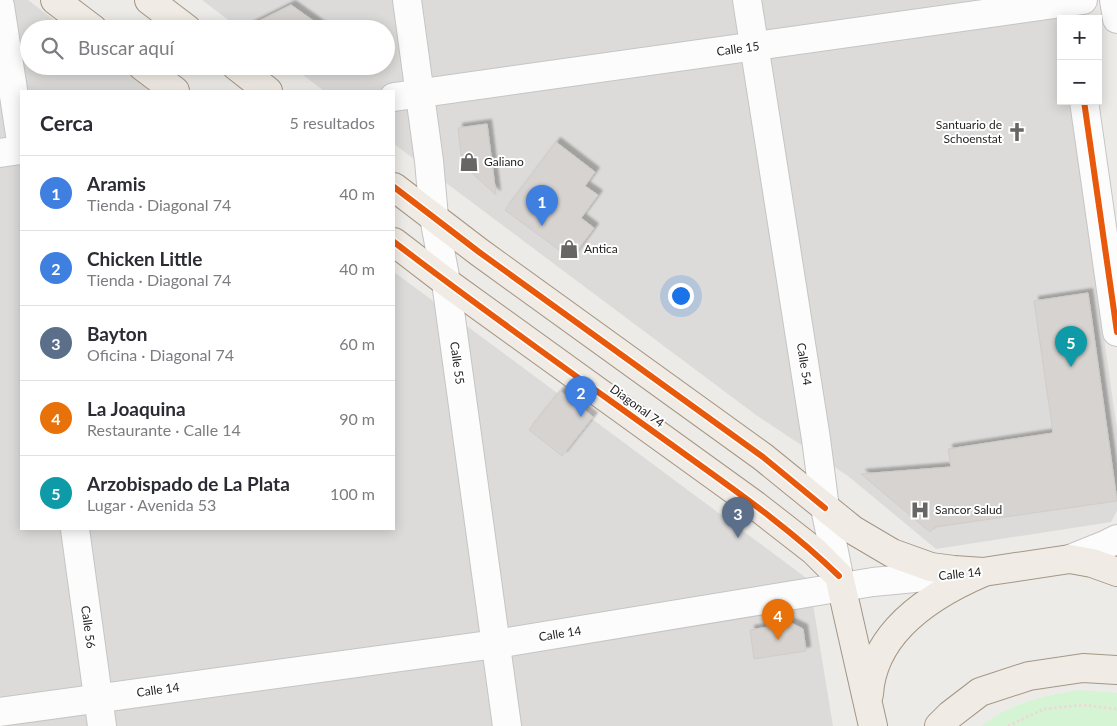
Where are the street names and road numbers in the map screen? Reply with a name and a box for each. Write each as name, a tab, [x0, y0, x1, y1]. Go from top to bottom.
street label: Calle 15	[716, 38, 760, 59]
street label: Calle 55	[447, 341, 468, 385]
street label: Calle 54	[794, 342, 815, 386]
street label: Diagonal 74	[607, 381, 667, 430]
street label: Calle 14	[938, 564, 982, 583]
street label: Calle 56	[78, 605, 99, 649]
street label: Calle 14	[538, 623, 582, 644]
street label: Calle 14	[136, 679, 180, 700]

